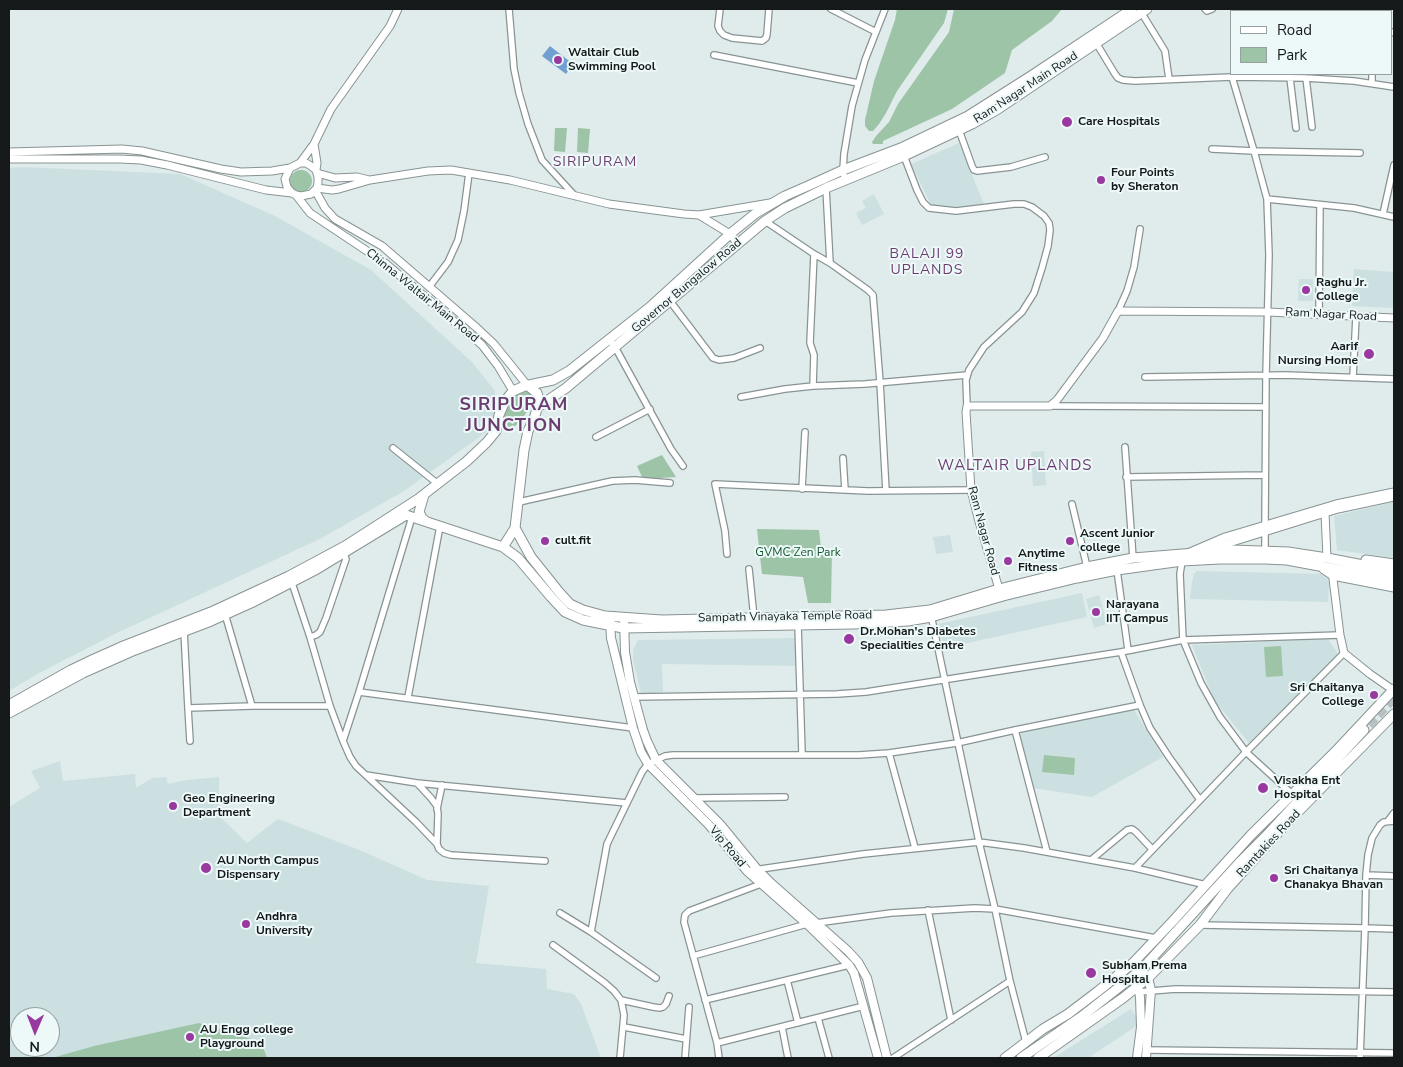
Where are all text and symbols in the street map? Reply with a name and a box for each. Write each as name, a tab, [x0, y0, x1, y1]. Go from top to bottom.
legend	[1230, 10, 1393, 75]
text: Road	[1277, 20, 1312, 40]
text: Park	[1277, 45, 1307, 65]
place label: Waltair Club Swimming Pool	[568, 46, 656, 74]
street label: Ram Nagar Main Road	[971, 49, 1081, 127]
marker: Waltair Club Swimming Pool	[552, 54, 564, 66]
marker: Care Hospitals	[1060, 115, 1074, 129]
place label: Care Hospitals	[1078, 115, 1160, 129]
district label: SIRIPURAM	[552, 155, 638, 171]
place label: Four Points by Sheraton	[1111, 166, 1178, 194]
marker: Four Points by Sheraton	[1095, 174, 1107, 186]
street label: Governor Bungalow Road	[629, 236, 745, 336]
street label: Chinna Waltair Main Road	[363, 246, 481, 346]
district label: BALAJI 99 UPLANDS	[888, 247, 966, 280]
place label: Raghu Jr. College	[1316, 276, 1367, 304]
marker: Raghu Jr. College	[1300, 284, 1312, 296]
street label: Ram Nagar Road	[1285, 305, 1377, 325]
place label: Aarif Nursing Home	[1278, 340, 1358, 368]
marker: Aarif Nursing Home	[1362, 347, 1376, 361]
district label: SIRIPURAM JUNCTION	[458, 395, 570, 438]
district label: WALTAIR UPLANDS	[936, 457, 1094, 475]
street label: Ram Nagar Road	[964, 485, 1002, 577]
place label: Ascent Junior college	[1080, 527, 1155, 555]
place label: cult.fit	[555, 534, 591, 548]
marker: cult.fit	[539, 535, 551, 547]
marker: Ascent Junior college	[1064, 535, 1076, 547]
park label: GVMC Zen Park	[755, 546, 841, 560]
place label: Anytime Fitness	[1018, 547, 1065, 575]
marker: Anytime Fitness	[1002, 555, 1014, 567]
place label: Narayana IIT Campus	[1106, 598, 1168, 626]
marker: Narayana IIT Campus	[1090, 606, 1102, 618]
street label: Sampath Vinayaka Temple Road	[698, 608, 872, 626]
place label: Dr.Mohan's Diabetes Specialities Centre	[860, 625, 976, 653]
marker: Dr.Mohan's Diabetes Specialities Centre	[842, 632, 856, 646]
place label: Sri Chaitanya College	[1290, 681, 1364, 709]
marker: Sri Chaitanya College	[1368, 689, 1380, 701]
place label: Visakha Ent Hospital	[1274, 774, 1340, 802]
marker: Visakha Ent Hospital	[1256, 781, 1270, 795]
place label: Geo Engineering Department	[183, 792, 275, 820]
marker: Geo Engineering Department	[167, 800, 179, 812]
street label: Ramtakies Road	[1234, 807, 1304, 881]
street label: Vip Road	[706, 824, 748, 870]
place label: AU North Campus Dispensary	[217, 854, 319, 882]
marker: AU North Campus Dispensary	[199, 861, 213, 875]
place label: Sri Chaitanya Chanakya Bhavan	[1284, 864, 1383, 892]
marker: Sri Chaitanya Chanakya Bhavan	[1268, 872, 1280, 884]
place label: Andhra University	[256, 910, 312, 938]
marker: Andhra University	[240, 918, 252, 930]
place label: Subham Prema Hospital	[1102, 959, 1187, 987]
marker: Subham Prema Hospital	[1084, 966, 1098, 980]
north arrow	[10, 1007, 60, 1057]
place label: AU Engg college Playground	[200, 1023, 293, 1051]
marker: AU Engg college Playground	[184, 1031, 196, 1043]
text: N	[29, 1037, 40, 1056]

